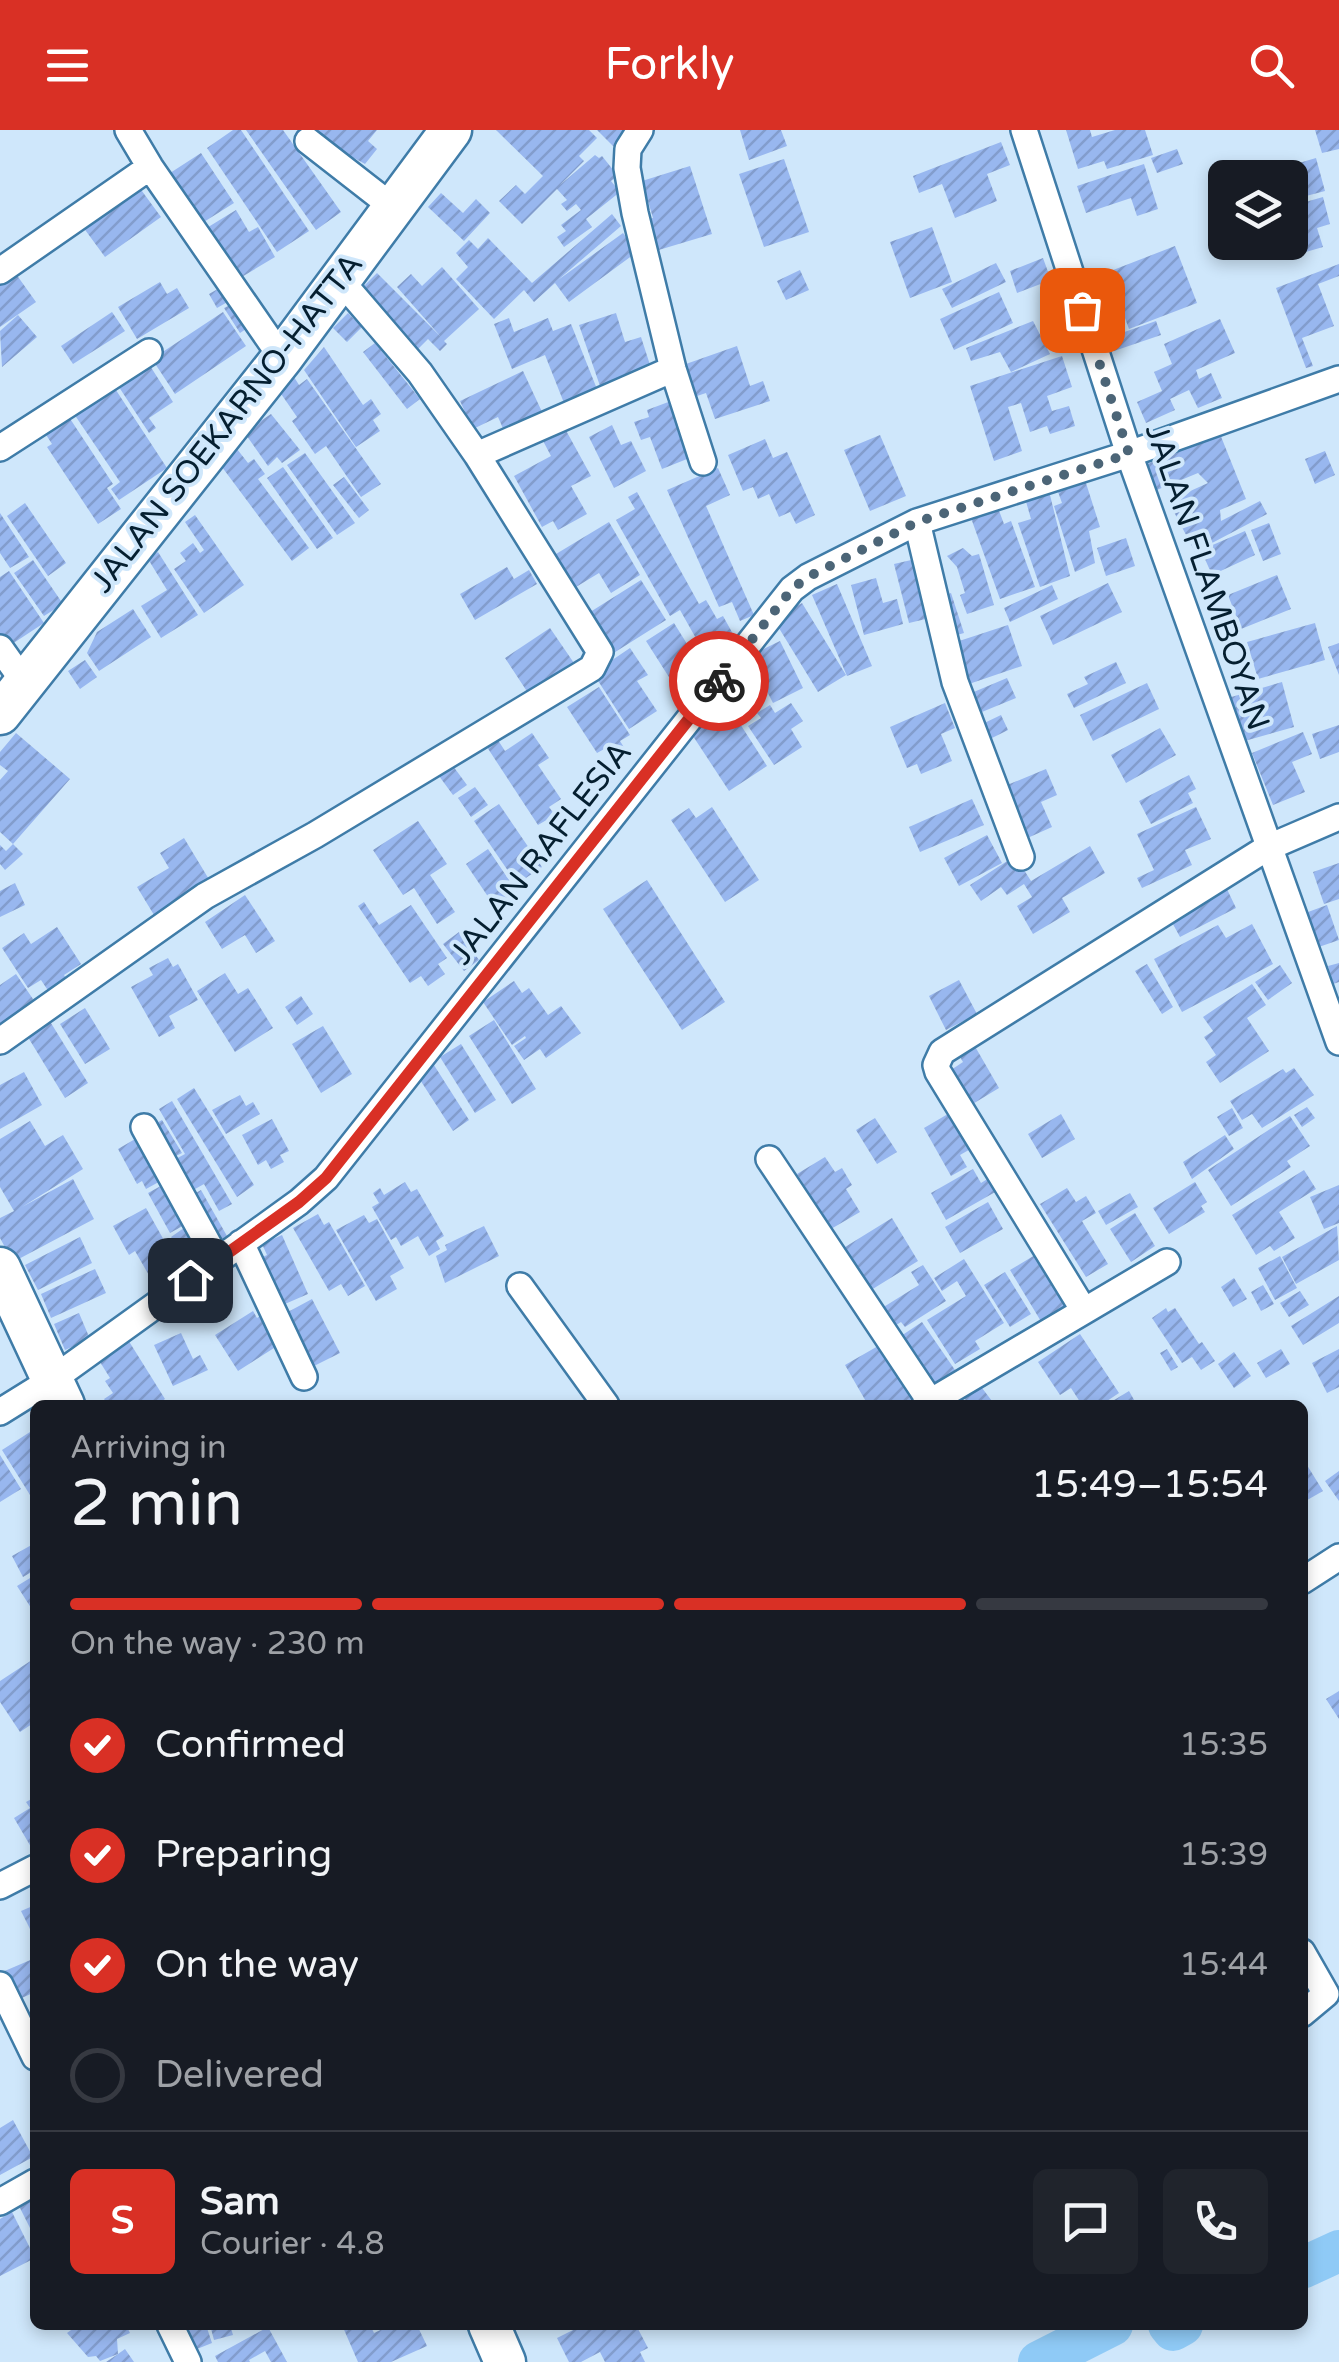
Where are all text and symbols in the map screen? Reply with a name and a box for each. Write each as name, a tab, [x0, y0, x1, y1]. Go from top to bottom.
icon: menu	[40, 38, 95, 93]
text: Forkly	[604, 38, 735, 92]
icon: search	[1244, 38, 1299, 93]
map controls	[1208, 160, 1308, 260]
button: layers	[1208, 160, 1308, 260]
street label: JALAN SOEKARNO-HATTA	[83, 246, 371, 600]
pin	[1040, 268, 1125, 353]
icon: bag	[1055, 283, 1110, 338]
street label: JALAN FLAMBOYAN	[1137, 419, 1277, 735]
courier	[669, 631, 769, 731]
icon: bike	[692, 654, 747, 709]
street label: JALAN RAFLESIA	[442, 734, 640, 972]
pin	[148, 1238, 233, 1323]
icon: home	[163, 1253, 218, 1308]
text: Arriving in	[70, 1429, 227, 1467]
text: 15:49–15:54	[1031, 1462, 1268, 1508]
text: 2 min	[70, 1465, 243, 1544]
text: On the way · 230 m	[70, 1625, 365, 1663]
icon: check	[70, 1718, 125, 1773]
text: Confirmed	[155, 1722, 346, 1768]
text: 15:35	[1179, 1726, 1268, 1764]
icon: check	[70, 1828, 125, 1883]
text: Preparing	[155, 1832, 332, 1878]
text: 15:39	[1179, 1836, 1268, 1874]
icon: check	[70, 1938, 125, 1993]
text: On the way	[155, 1942, 359, 1988]
text: 15:44	[1179, 1946, 1268, 1984]
text: Delivered	[155, 2052, 324, 2098]
button: chat	[1033, 2169, 1138, 2274]
button: phone	[1163, 2169, 1268, 2274]
text: Sam	[200, 2179, 280, 2225]
text: S	[111, 2198, 134, 2244]
text: Courier · 4.8	[200, 2225, 385, 2263]

